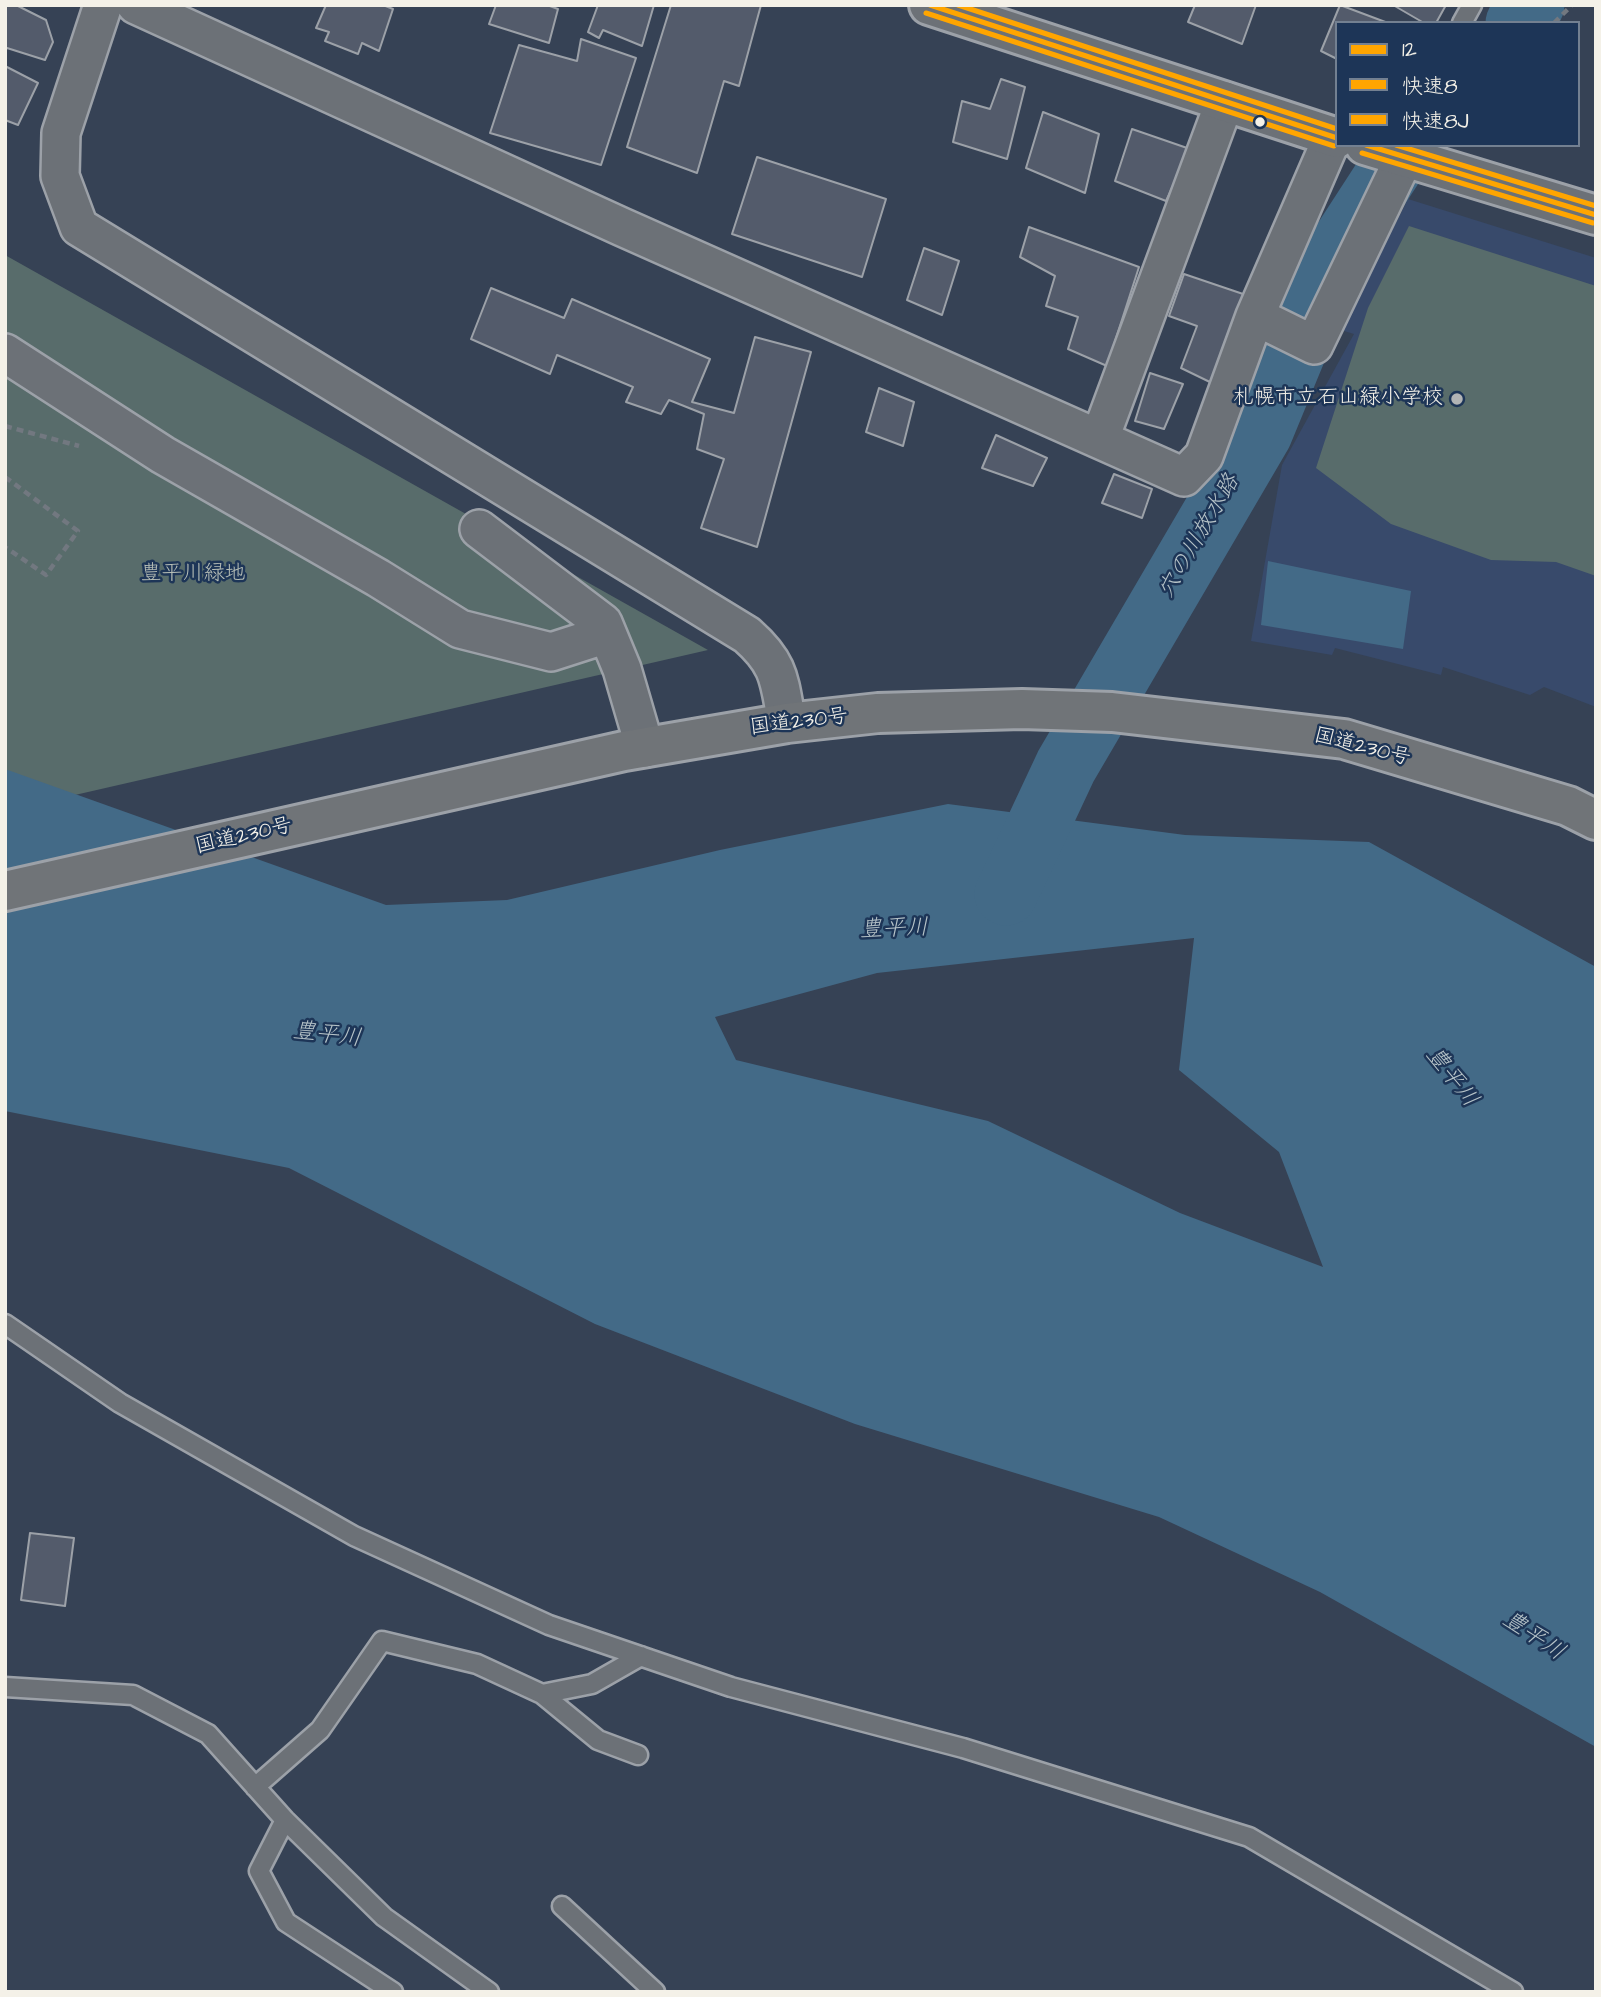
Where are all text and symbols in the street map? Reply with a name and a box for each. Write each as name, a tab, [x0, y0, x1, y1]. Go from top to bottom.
legend	[1335, 21, 1580, 147]
text: 12	[1402, 35, 1417, 64]
text: 快速8	[1402, 72, 1458, 101]
text: 快速8J	[1402, 107, 1469, 136]
unlabelled marker	[1253, 115, 1267, 129]
place label: 札幌市立石山緑小学校	[1233, 386, 1443, 412]
marker: 札幌市立石山緑小学校	[1449, 391, 1465, 407]
water label: 穴の川放水路	[1154, 470, 1246, 604]
park label: 豊平川緑地	[141, 562, 245, 588]
street label: 国道230号	[748, 704, 850, 742]
street label: 国道230号	[1311, 724, 1413, 772]
street label: 国道230号	[193, 814, 295, 860]
water label: 豊平川	[859, 915, 929, 945]
water label: 豊平川	[291, 1018, 363, 1054]
water label: 豊平川	[1419, 1042, 1483, 1114]
water label: 豊平川	[1497, 1606, 1569, 1668]

